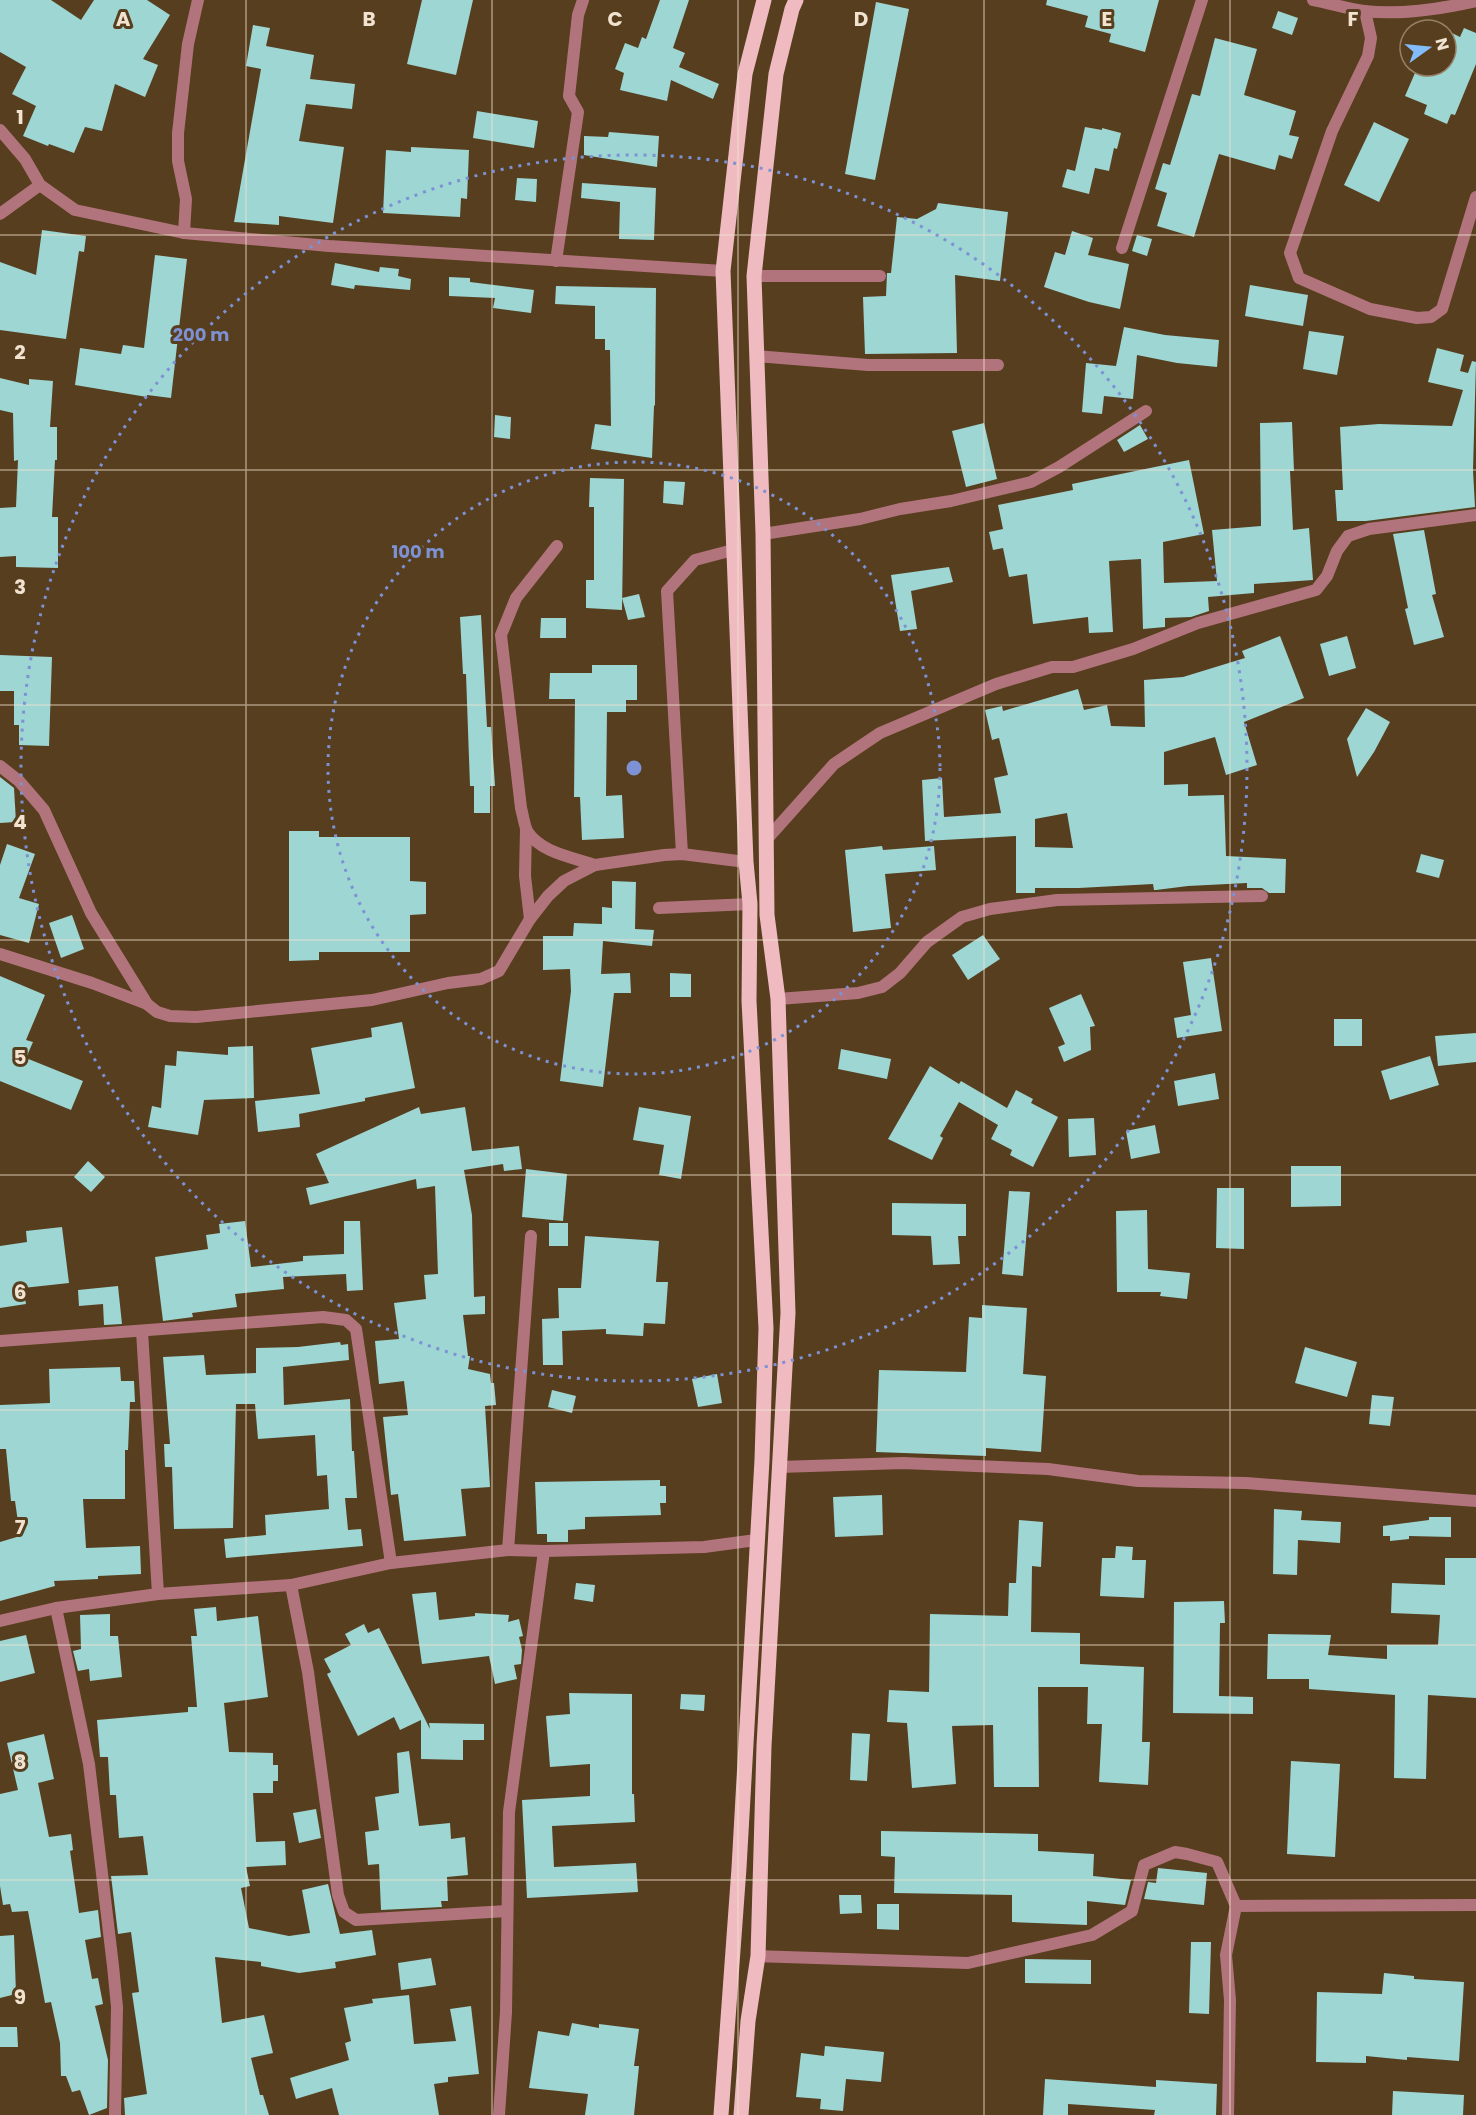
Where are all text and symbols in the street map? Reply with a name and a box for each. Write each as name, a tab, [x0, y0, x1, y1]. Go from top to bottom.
text: A	[116, 5, 131, 33]
text: B	[362, 5, 376, 33]
text: C	[607, 5, 623, 33]
text: D	[854, 5, 868, 33]
text: E	[1102, 5, 1112, 33]
text: F	[1348, 5, 1359, 33]
north arrow	[1398, 18, 1458, 78]
text: N	[1429, 35, 1455, 53]
text: 1	[16, 103, 24, 131]
text: 200 m	[173, 322, 229, 347]
text: 2	[14, 338, 26, 366]
text: 100 m	[391, 539, 445, 564]
text: 3	[14, 573, 26, 601]
centre of rings	[624, 758, 644, 778]
text: 4	[13, 808, 27, 836]
text: 5	[14, 1043, 27, 1071]
text: 6	[14, 1278, 26, 1306]
text: 7	[15, 1513, 26, 1541]
text: 8	[14, 1748, 26, 1776]
text: 9	[14, 1983, 26, 2011]

